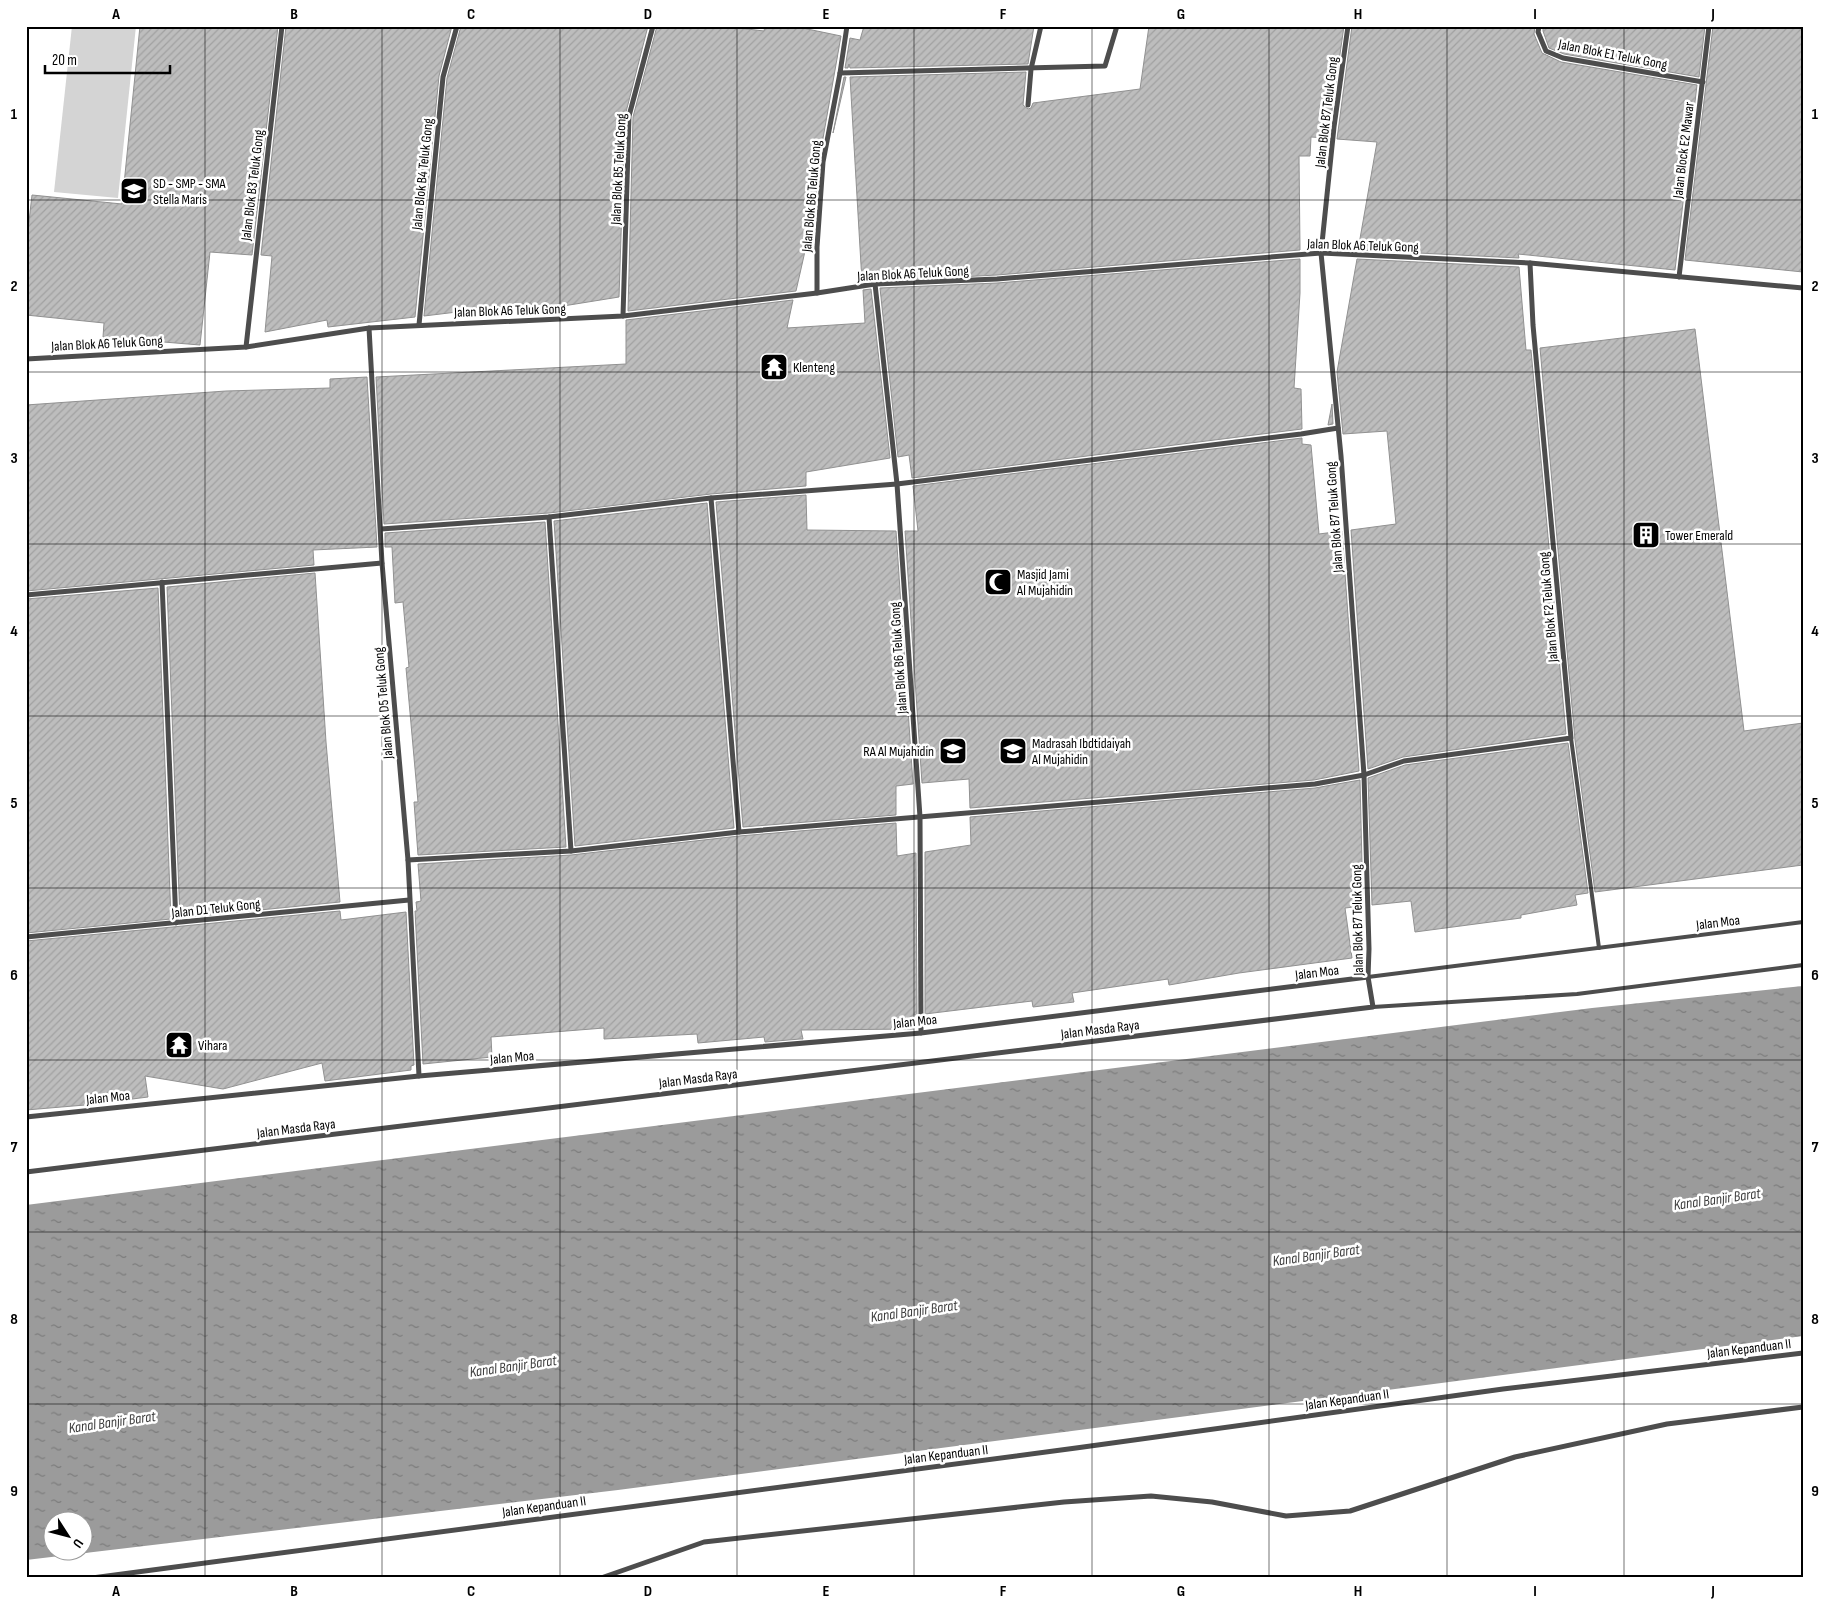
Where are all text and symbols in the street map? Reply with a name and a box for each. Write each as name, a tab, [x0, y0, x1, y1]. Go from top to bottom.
text: A	[111, 5, 120, 24]
text: B	[290, 5, 298, 24]
text: C	[467, 5, 475, 24]
text: D	[644, 5, 652, 24]
text: E	[823, 5, 830, 24]
text: F	[1000, 5, 1007, 24]
text: G	[1177, 5, 1185, 24]
text: H	[1354, 5, 1362, 24]
text: I	[1533, 5, 1537, 24]
text: J	[1710, 5, 1715, 24]
street label: Jalan Blok E1 Teluk Gong	[1556, 35, 1669, 73]
scale bar	[45, 42, 170, 74]
text: 20 m	[52, 51, 77, 70]
street label: Jalan Blok B7 Teluk Gong	[1311, 55, 1342, 169]
street label: Jalan Block E2 Mawar	[1669, 101, 1698, 200]
text: 1	[11, 105, 18, 124]
text: 1	[1812, 105, 1819, 124]
street label: Jalan Blok B5 Teluk Gong	[607, 112, 630, 226]
street label: Jalan Blok B4 Teluk Gong	[408, 117, 437, 232]
street label: Jalan Blok B3 Teluk Gong	[237, 128, 268, 243]
street label: Jalan Blok B6 Teluk Gong	[798, 139, 825, 254]
place label: SD - SMP - SMA Stella Maris	[153, 175, 227, 208]
school or university icon: SD - SMP - SMA Stella Maris	[119, 176, 149, 206]
street label: Jalan Blok A6 Teluk Gong	[1306, 235, 1420, 256]
street label: Jalan Blok A6 Teluk Gong	[856, 262, 970, 285]
text: 2	[10, 277, 18, 296]
text: 2	[1811, 277, 1819, 296]
street label: Jalan Blok A6 Teluk Gong	[453, 300, 567, 321]
street label: Jalan Blok A6 Teluk Gong	[50, 332, 164, 355]
temple icon: Klenteng	[759, 352, 789, 382]
place label: Klenteng	[793, 359, 835, 376]
text: 3	[10, 449, 18, 468]
text: 3	[1811, 449, 1819, 468]
street label: Jalan Blok B7 Teluk Gong	[1322, 460, 1347, 574]
building icon: Tower Emerald	[1631, 520, 1661, 550]
place label: Tower Emerald	[1665, 527, 1733, 544]
street label: Jalan Blok F2 Teluk Gong	[1535, 551, 1562, 664]
place label: Masjid Jami Al Mujahidin	[1016, 566, 1073, 599]
mosque icon: Masjid Jami Al Mujahidin	[983, 567, 1013, 597]
street label: Jalan Blok B6 Teluk Gong	[886, 601, 911, 715]
text: 4	[10, 622, 18, 641]
text: 4	[1811, 622, 1819, 641]
street label: Jalan Blok D5 Teluk Gong	[370, 646, 397, 761]
place label: Madrasah Ibdtidaiyah Al Mujahidin	[1031, 735, 1131, 768]
school or university icon: RA Al Mujahidin	[938, 736, 968, 766]
school or university icon: Madrasah Ibdtidaiyah Al Mujahidin	[998, 736, 1028, 766]
place label: RA Al Mujahidin	[863, 743, 934, 760]
text: 5	[10, 794, 18, 813]
text: 5	[1811, 794, 1819, 813]
street label: Jalan Blok B7 Teluk Gong	[1348, 864, 1367, 977]
street label: Jalan D1 Teluk Gong	[170, 895, 262, 922]
street label: Jalan Moa	[1694, 911, 1741, 934]
street label: Jalan Moa	[1293, 961, 1340, 984]
text: 6	[10, 966, 18, 985]
text: 6	[1811, 966, 1819, 985]
street label: Jalan Moa	[891, 1011, 938, 1032]
street label: Jalan Masda Raya	[1059, 1016, 1140, 1043]
temple icon: Vihara	[164, 1030, 194, 1060]
place label: Vihara	[198, 1037, 227, 1054]
street label: Jalan Moa	[488, 1047, 535, 1068]
street label: Jalan Masda Raya	[657, 1065, 738, 1092]
street label: Jalan Moa	[84, 1087, 131, 1108]
street label: Jalan Masda Raya	[255, 1115, 336, 1142]
text: 7	[11, 1138, 18, 1157]
text: 7	[1812, 1138, 1819, 1157]
water label: Kanal Banjir Barat	[1672, 1184, 1762, 1215]
water label: Kanal Banjir Barat	[1271, 1240, 1361, 1271]
water label: Kanal Banjir Barat	[869, 1296, 959, 1327]
text: 8	[10, 1310, 18, 1329]
text: 8	[1811, 1310, 1819, 1329]
street label: Jalan Kepanduan II	[1705, 1335, 1792, 1362]
water label: Kanal Banjir Barat	[468, 1351, 558, 1382]
street label: Jalan Kepanduan II	[1303, 1385, 1390, 1414]
water label: Kanal Banjir Barat	[67, 1407, 157, 1438]
street label: Jalan Kepanduan II	[902, 1441, 989, 1468]
text: 9	[10, 1482, 18, 1501]
text: 9	[1811, 1482, 1819, 1501]
street label: Jalan Kepanduan II	[500, 1492, 587, 1521]
north arrow	[42, 1512, 92, 1562]
text: U	[69, 1535, 87, 1551]
text: A	[111, 1582, 120, 1601]
text: B	[290, 1582, 298, 1601]
text: C	[467, 1582, 475, 1601]
text: D	[644, 1582, 652, 1601]
text: E	[823, 1582, 830, 1601]
text: F	[1000, 1582, 1007, 1601]
text: G	[1177, 1582, 1185, 1601]
text: H	[1354, 1582, 1362, 1601]
text: I	[1533, 1582, 1537, 1601]
text: J	[1710, 1582, 1715, 1601]

